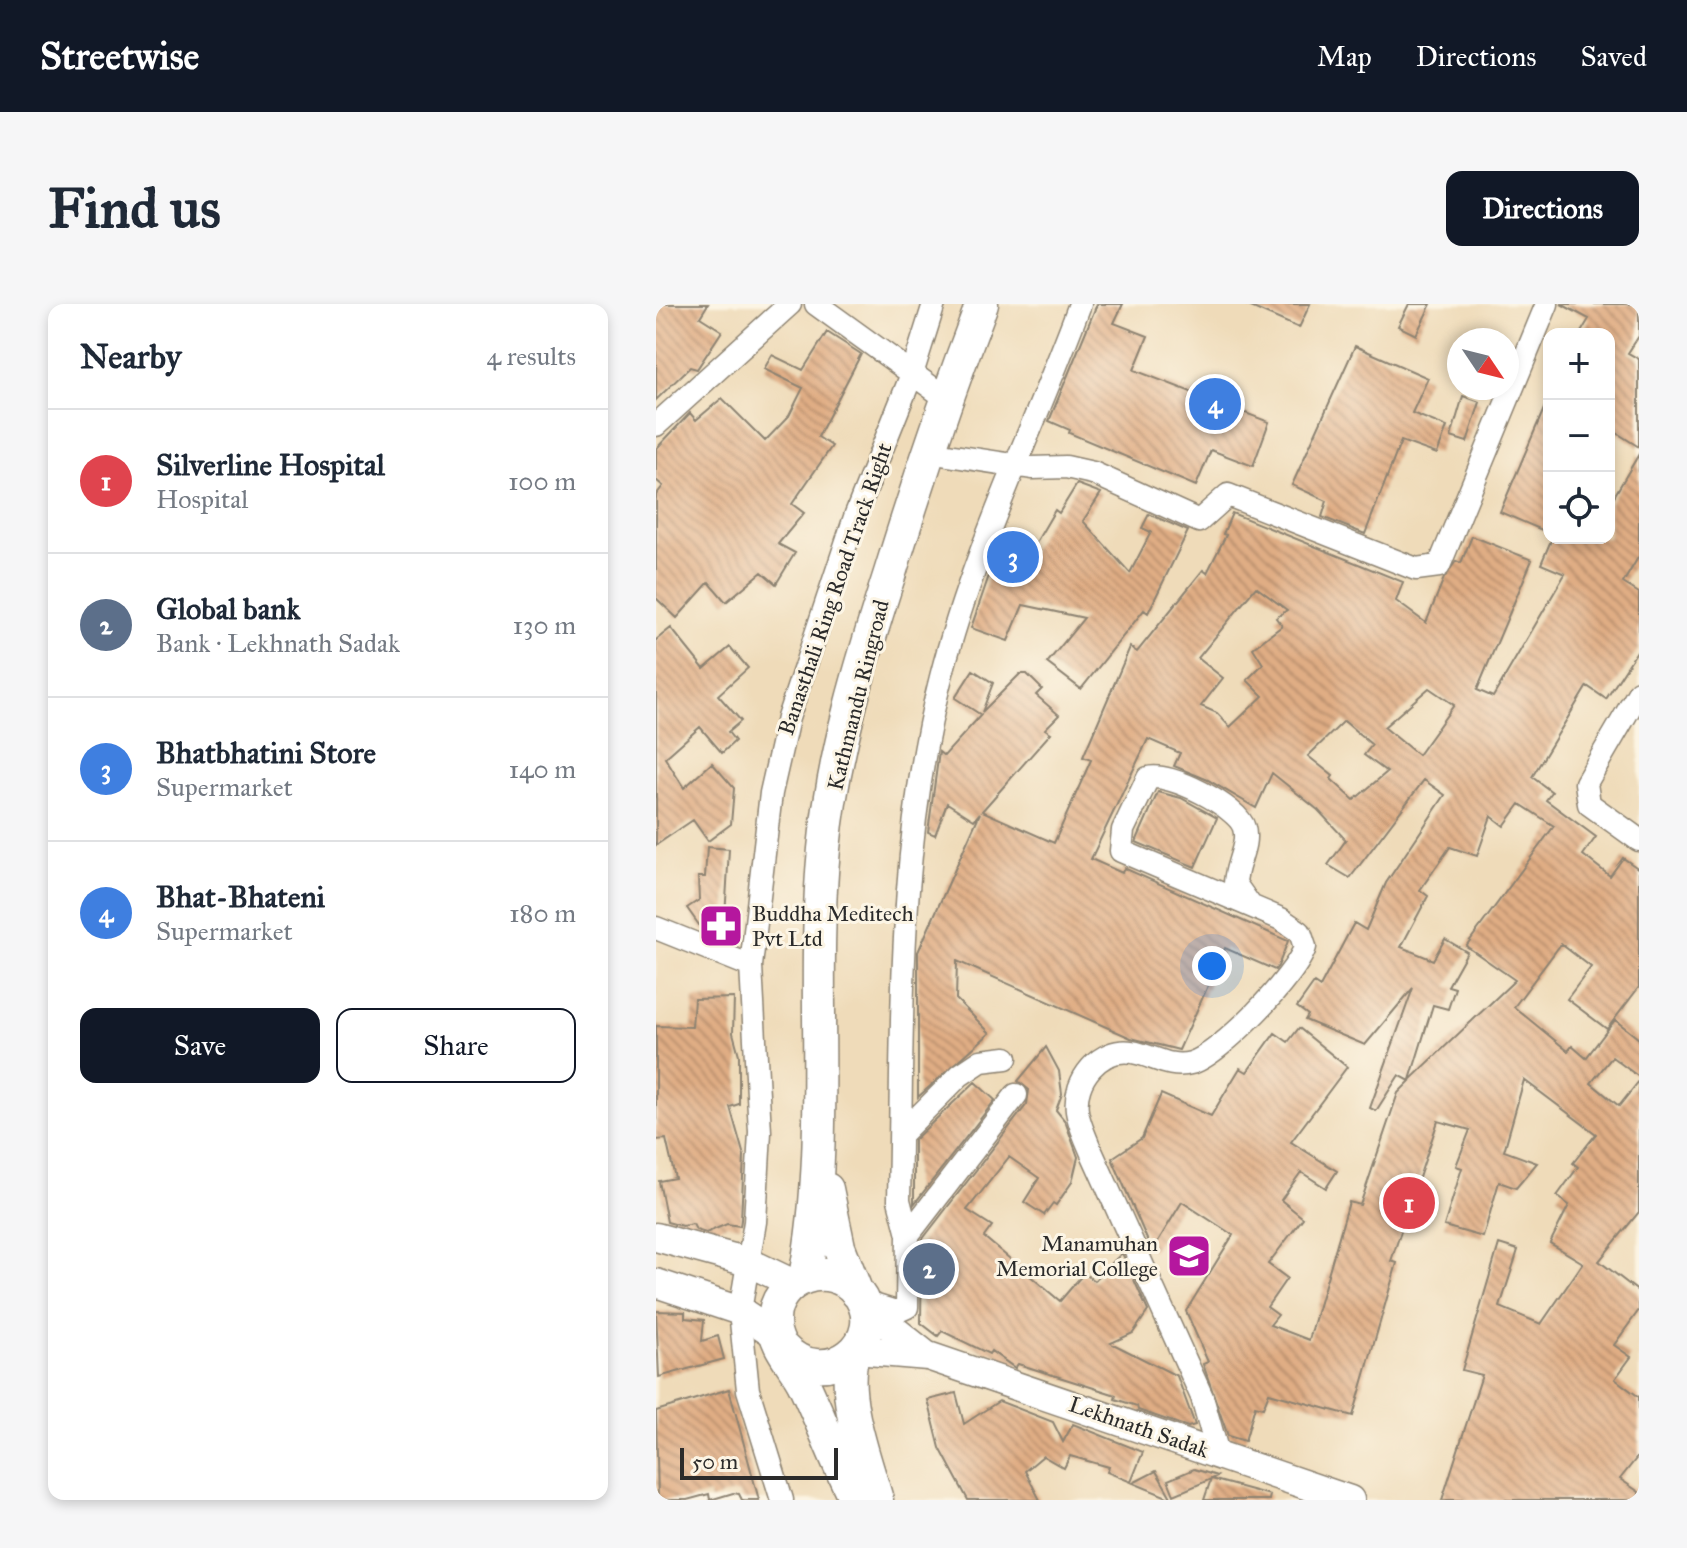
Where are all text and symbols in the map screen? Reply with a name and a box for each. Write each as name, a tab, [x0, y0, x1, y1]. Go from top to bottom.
text: Streetwise	[40, 33, 199, 79]
text: Map	[1317, 39, 1372, 74]
text: Directions	[1416, 39, 1537, 74]
text: Saved	[1581, 39, 1647, 74]
button: Directions	[1446, 171, 1639, 246]
text: Find us	[48, 174, 221, 242]
north arrow	[1447, 328, 1519, 400]
map controls	[1543, 328, 1615, 544]
button: +	[1543, 328, 1615, 400]
text: Nearby	[80, 336, 182, 377]
text: 4 results	[487, 340, 576, 372]
pin: 4	[1189, 374, 1241, 434]
button: −	[1543, 400, 1615, 472]
street label: Banasthali Ring Road Track Right	[772, 439, 898, 739]
text: Silverline Hospital	[156, 447, 385, 483]
text: 1	[101, 465, 111, 497]
text: 100 m	[508, 465, 576, 497]
button: locate	[1543, 472, 1615, 544]
text: Hospital	[156, 483, 248, 515]
pin: 3	[987, 527, 1039, 587]
text: Global bank	[156, 591, 300, 627]
street label: Kathmandu Ringroad	[821, 597, 895, 793]
text: 2	[100, 609, 112, 641]
text: 130 m	[513, 609, 576, 641]
text: Bank · Lekhnath Sadak	[156, 627, 400, 659]
text: Bhatbhatini Store	[156, 735, 376, 771]
text: 3	[101, 753, 111, 785]
text: 140 m	[509, 753, 576, 785]
text: Supermarket	[156, 771, 293, 803]
text: Bhat-Bhateni	[156, 879, 325, 915]
text: 4	[99, 897, 113, 929]
text: 180 m	[509, 897, 576, 929]
place label: Buddha Meditech Pvt Ltd	[752, 900, 914, 952]
pharmacy icon: Buddha Meditech Pvt Ltd	[697, 902, 745, 950]
text: Supermarket	[156, 915, 293, 947]
your location	[1192, 946, 1232, 986]
button: Save	[80, 1008, 320, 1083]
button: Share	[336, 1008, 576, 1083]
pin: 1	[1383, 1173, 1435, 1233]
place label: Manamuhan Memorial College	[996, 1230, 1158, 1282]
school or university icon: Manamuhan Memorial College	[1165, 1232, 1213, 1280]
pin: 2	[903, 1239, 955, 1299]
street label: Lekhnath Sadak	[1065, 1390, 1213, 1464]
scale bar	[680, 1444, 838, 1480]
text: 50 m	[692, 1448, 738, 1475]

